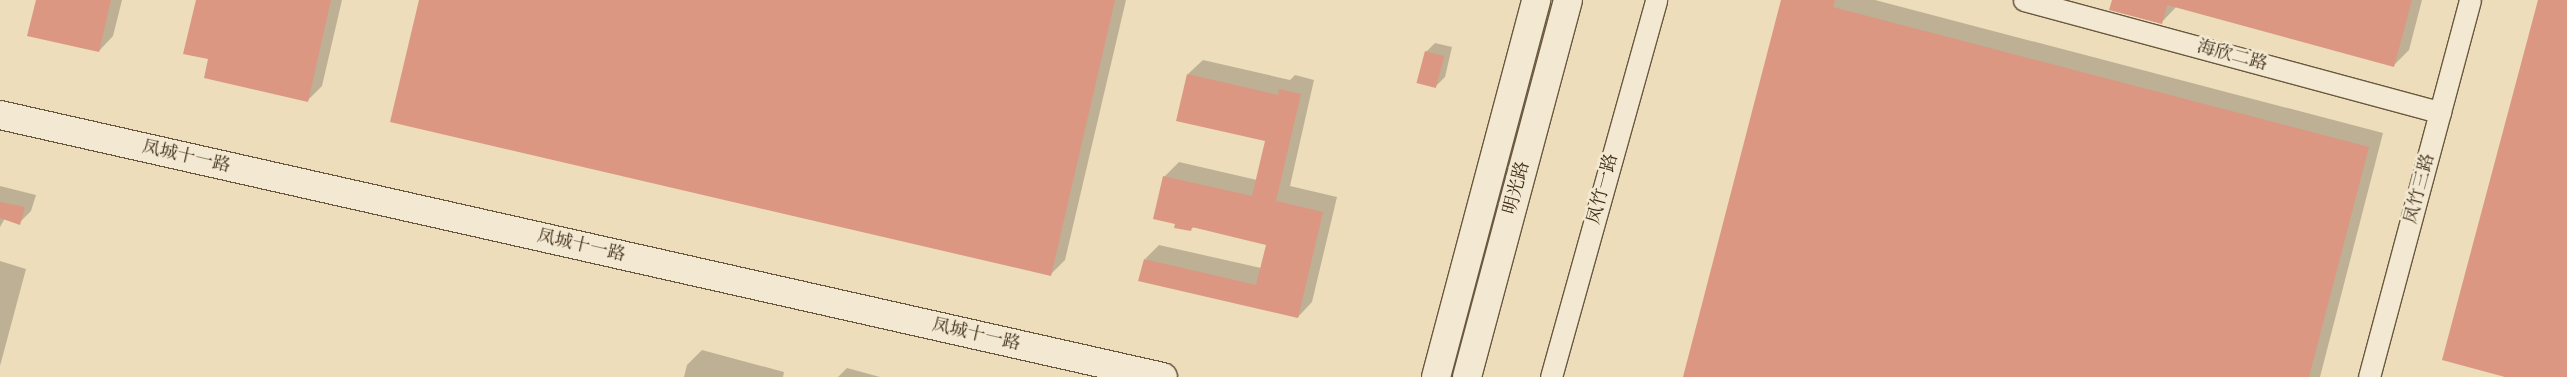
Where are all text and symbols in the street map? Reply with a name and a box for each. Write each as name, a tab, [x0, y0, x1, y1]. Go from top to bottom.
street label: 海欣二路	[2194, 36, 2270, 76]
street label: 凤城十一路	[140, 136, 232, 178]
street label: 凤竹一路	[1583, 151, 1623, 227]
street label: 凤竹三路	[2400, 151, 2440, 227]
street label: 明光路	[1500, 159, 1534, 217]
street label: 凤城十一路	[535, 225, 627, 267]
street label: 凤城十一路	[930, 314, 1022, 356]

